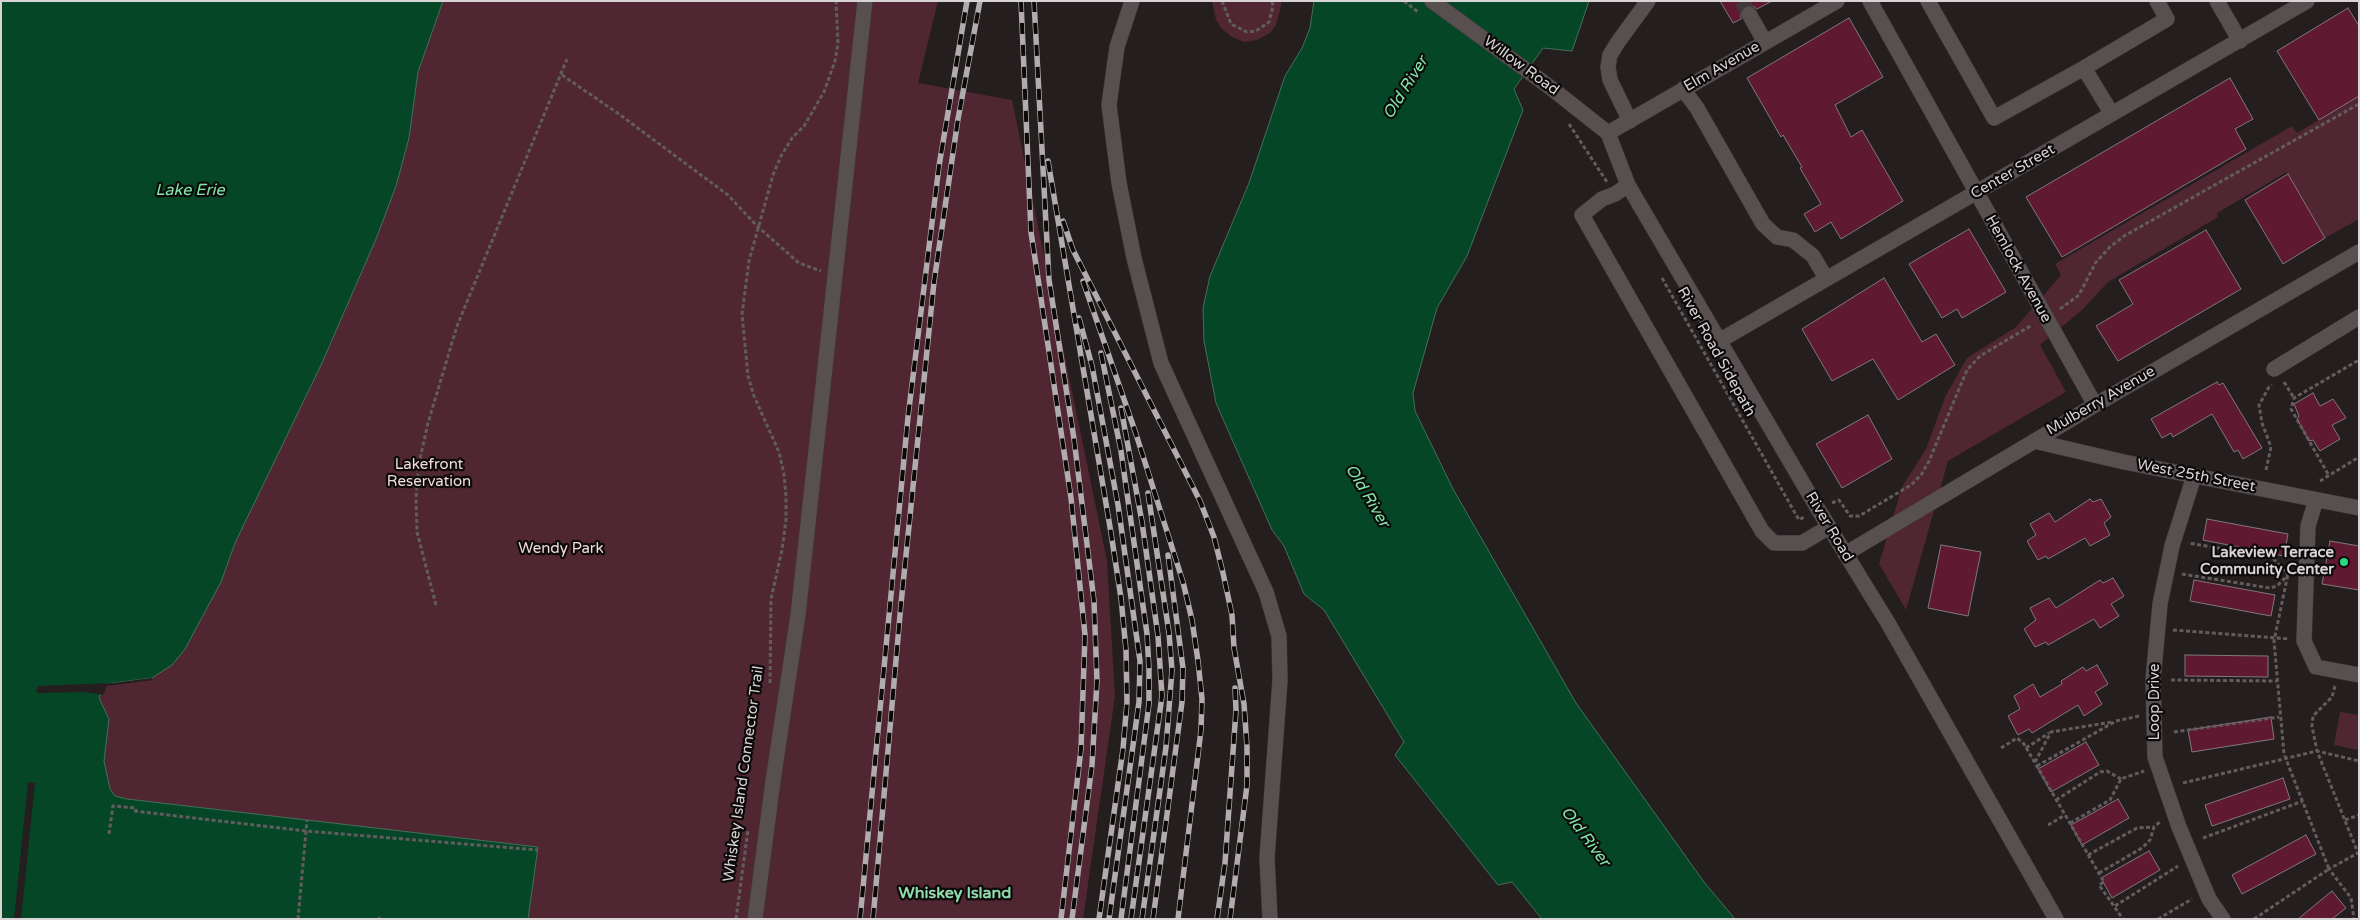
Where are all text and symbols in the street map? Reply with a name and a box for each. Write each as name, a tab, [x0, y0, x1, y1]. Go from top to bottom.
street label: Willow Road	[1480, 33, 1562, 99]
street label: Elm Avenue	[1681, 38, 1763, 96]
water label: Old River	[1379, 53, 1433, 123]
street label: Center Street	[1968, 141, 2058, 203]
water label: Lake Erie	[155, 181, 225, 201]
street label: Hemlock Avenue	[1981, 212, 2055, 326]
street label: River Road Sidepath	[1673, 284, 1759, 420]
street label: Mulberry Avenue	[2044, 363, 2158, 439]
park label: Lakefront Reservation	[387, 456, 471, 491]
street label: West 25th Street	[2135, 456, 2257, 496]
water label: Old River	[1341, 461, 1393, 531]
street label: River Road	[1801, 489, 1857, 565]
park label: Wendy Park	[518, 540, 604, 558]
place label: Lakeview Terrace Community Center	[2200, 544, 2334, 579]
marker: Lakeview Terrace Community Center	[2338, 556, 2350, 568]
street label: Loop Drive	[2146, 663, 2164, 741]
street label: Whiskey Island Connector Trail	[720, 665, 768, 883]
water label: Old River	[1556, 803, 1614, 871]
district label: Whiskey Island	[899, 884, 1011, 904]

